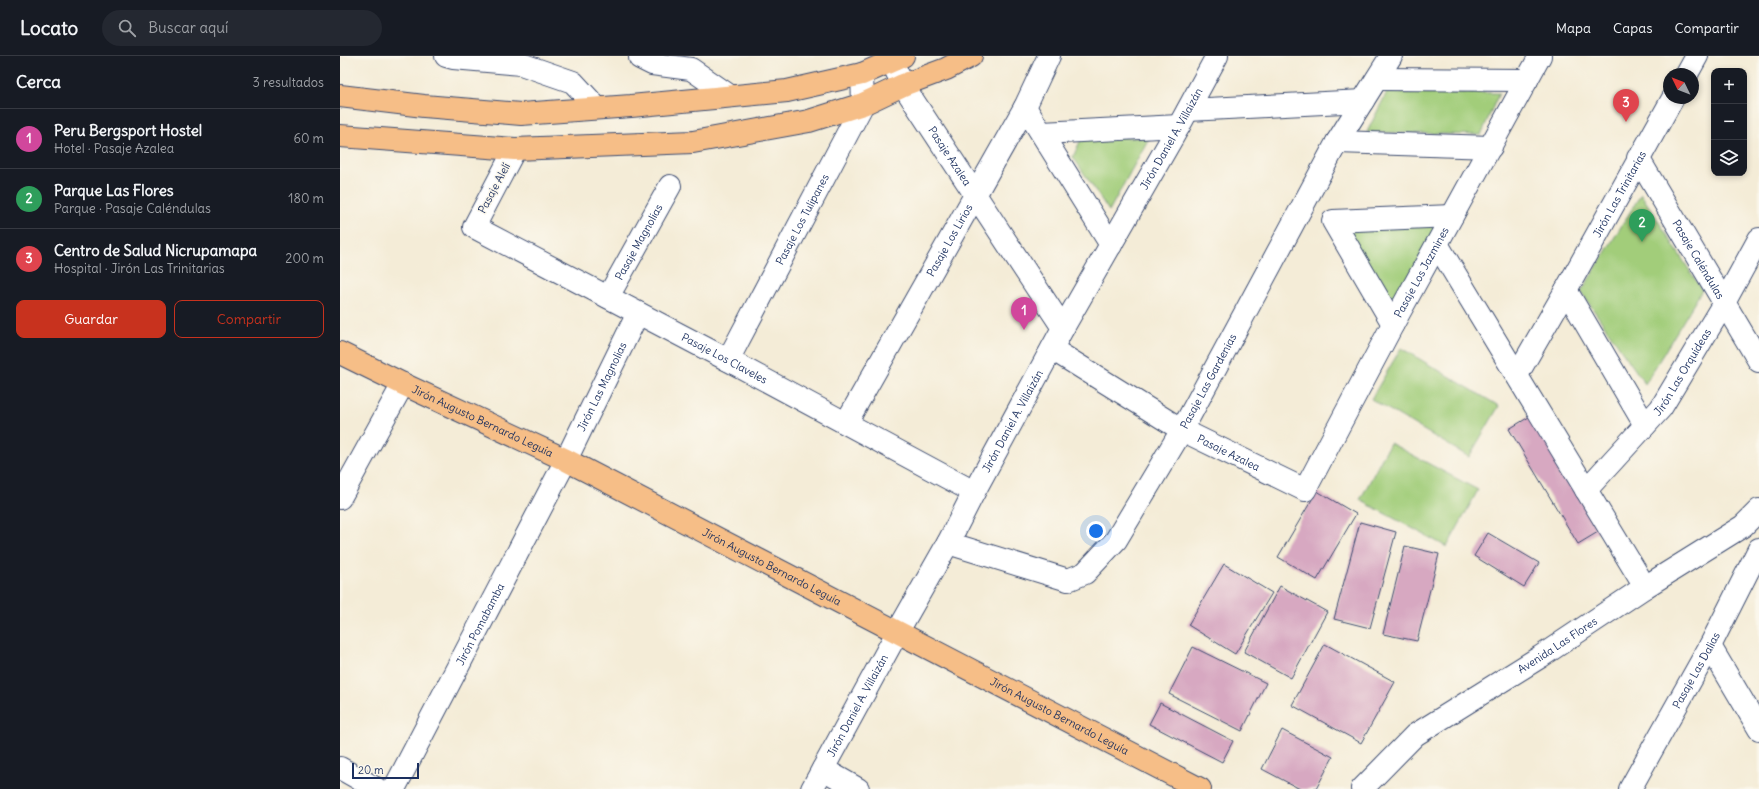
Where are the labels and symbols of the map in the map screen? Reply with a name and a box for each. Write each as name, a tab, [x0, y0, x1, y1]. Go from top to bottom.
north arrow	[1663, 68, 1699, 104]
street label: Jirón Daniel A. Villaizán	[1137, 85, 1205, 192]
pin: 3	[1613, 89, 1639, 122]
street label: Pasaje Azalea	[925, 124, 974, 188]
street label: Jirón Las Trinitarias	[1590, 148, 1649, 240]
street label: Pasaje Alelí	[475, 160, 513, 216]
street label: Pasaje Los Tulipanes	[772, 171, 832, 267]
street label: Pasaje Magnolias	[612, 201, 666, 283]
street label: Pasaje Los Lirios	[923, 201, 976, 279]
pin: 2	[1629, 209, 1655, 242]
street label: Pasaje Caléndulas	[1669, 217, 1727, 302]
street label: Pasaje Los Jazmines	[1391, 224, 1452, 320]
pin: 1	[1011, 297, 1037, 330]
street label: Jirón Las Orquídeas	[1651, 326, 1714, 418]
street label: Pasaje Los Claveles	[679, 330, 770, 387]
street label: Pasaje Las Gardenias	[1177, 331, 1240, 431]
street label: Jirón Las Magnolias	[574, 340, 630, 434]
street label: Jirón Daniel A. Villaizán	[979, 367, 1046, 475]
street label: Jirón Augusto Bernardo Leguía	[410, 382, 555, 460]
street label: Pasaje Azalea	[1195, 431, 1262, 474]
your location	[1086, 521, 1106, 541]
street label: Jirón Augusto Bernardo Leguía	[700, 525, 844, 609]
street label: Jirón Pomabamba	[453, 581, 507, 668]
street label: Avenida Las Flores	[1515, 614, 1600, 676]
street label: Pasaje Las Dalias	[1670, 630, 1723, 711]
street label: Jirón Daniel A. Villaizán	[824, 652, 891, 759]
street label: Jirón Augusto Bernardo Leguía	[988, 674, 1131, 758]
scale bar	[352, 761, 419, 780]

